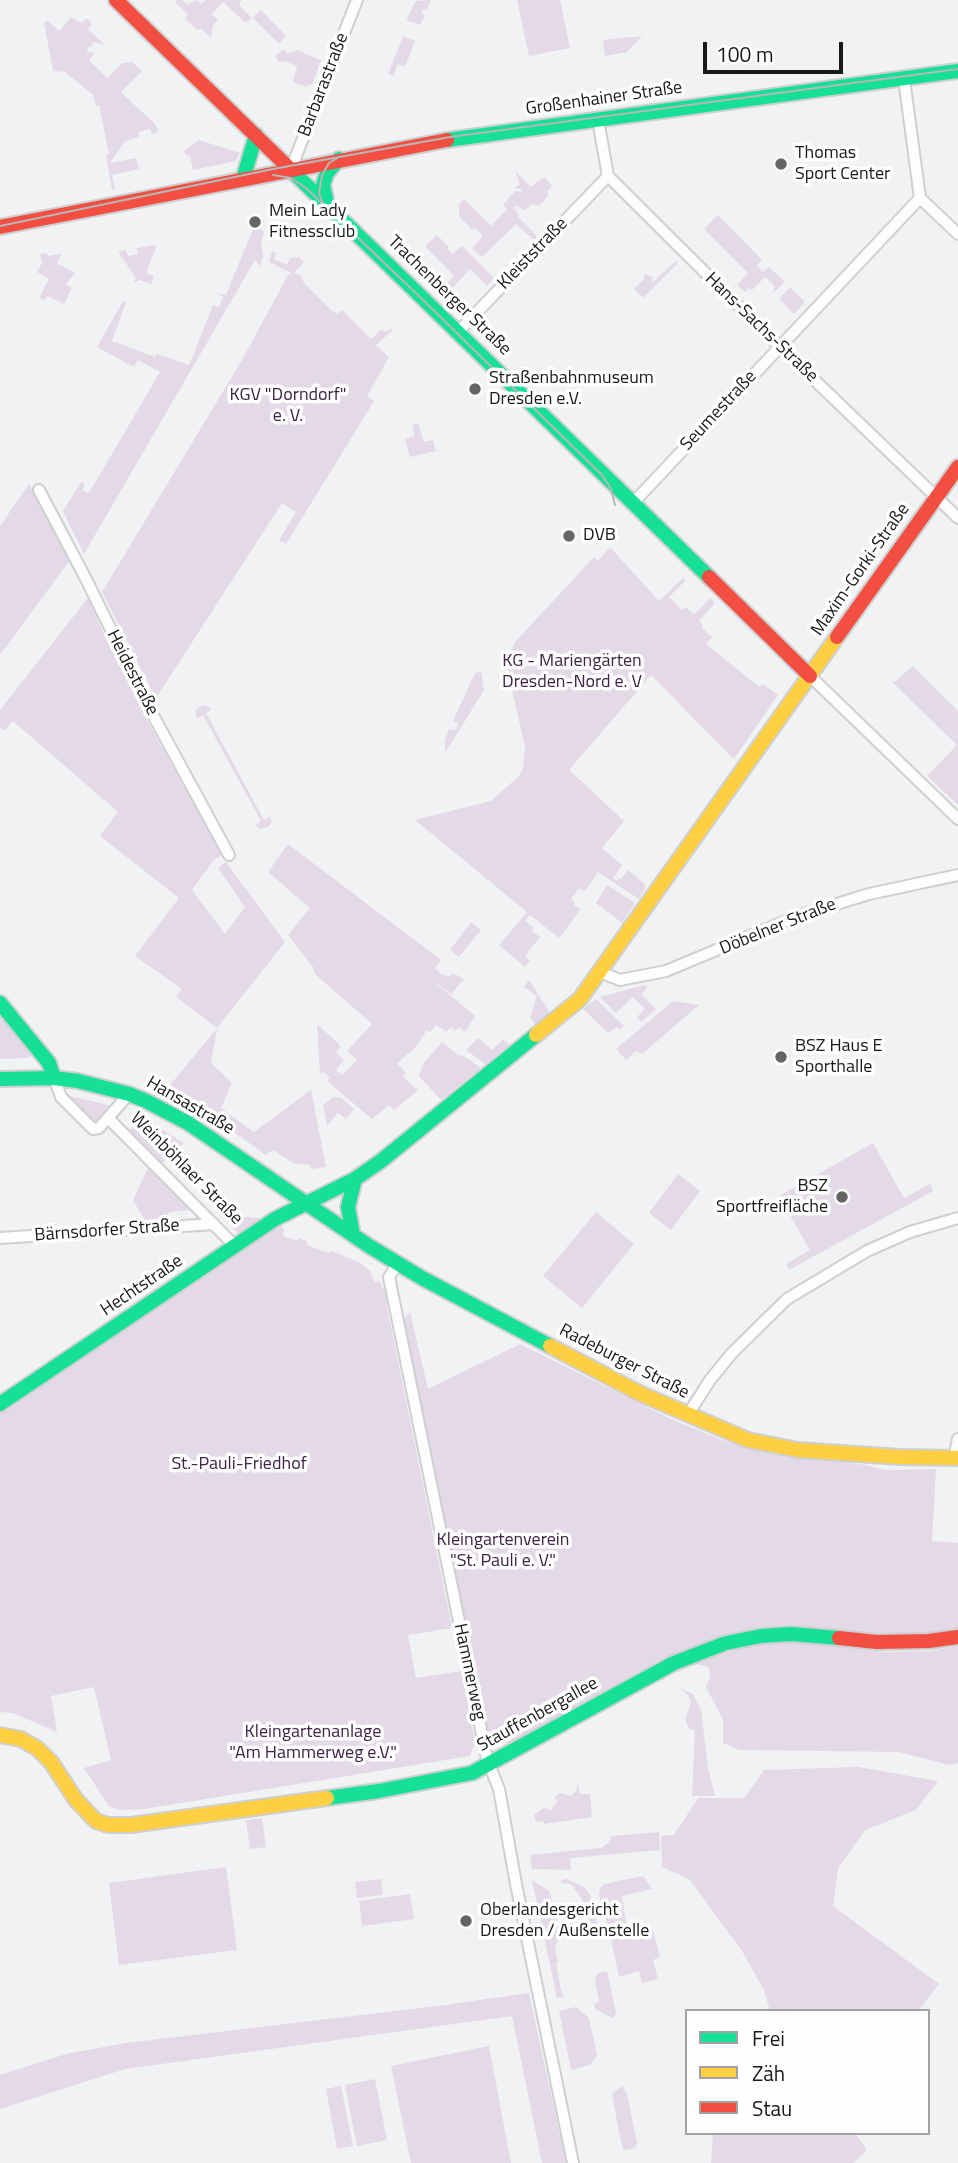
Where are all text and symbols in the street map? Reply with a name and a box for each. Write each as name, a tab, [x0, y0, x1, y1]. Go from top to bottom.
scale bar	[706, 28, 846, 72]
street label: Barbarastraße	[294, 30, 354, 140]
text: 100 m	[716, 38, 773, 70]
street label: Großenhainer Straße	[524, 77, 684, 121]
place label: Thomas Sport Center	[795, 143, 890, 186]
marker: Thomas Sport Center	[773, 156, 789, 172]
place label: Mein Lady Fitnessclub	[269, 201, 355, 244]
marker: Mein Lady Fitnessclub	[247, 214, 263, 230]
street label: Kleiststraße	[493, 214, 573, 294]
street label: Trachenberger Straße	[383, 232, 515, 360]
street label: Hans-Sachs-Straße	[700, 269, 822, 387]
street label: Seumestraße	[676, 366, 762, 456]
place label: Straßenbahnmuseum Dresden e.V.	[489, 368, 654, 410]
marker: Straßenbahnmuseum Dresden e.V.	[467, 381, 483, 397]
park label: KGV "Dorndorf" e. V.	[230, 385, 346, 428]
street label: Maxim-Gorki-Straße	[807, 500, 915, 640]
place label: DVB	[583, 525, 616, 547]
marker: DVB	[561, 528, 577, 544]
street label: Heidestraße	[101, 627, 163, 719]
park label: KG - Mariengärten Dresden-Nord e. V	[502, 651, 642, 694]
street label: Döbelner Straße	[717, 894, 839, 960]
place label: BSZ Haus E Sporthalle	[795, 1036, 882, 1078]
marker: BSZ Haus E Sporthalle	[773, 1049, 789, 1065]
street label: Hansastraße	[142, 1072, 238, 1140]
street label: Weinböhlaer Straße	[125, 1108, 247, 1230]
place label: BSZ Sportfreifläche	[716, 1176, 828, 1218]
marker: BSZ Sportfreifläche	[834, 1189, 850, 1205]
street label: Bärnsdorfer Straße	[34, 1215, 180, 1247]
street label: Hechtstraße	[97, 1251, 187, 1321]
street label: Radeburger Straße	[555, 1320, 693, 1404]
park label: St.-Pauli-Friedhof	[171, 1454, 307, 1476]
park label: Kleingartenverein "St. Pauli e. V."	[437, 1530, 569, 1572]
street label: Hammerweg	[448, 1622, 490, 1722]
street label: Stauffenbergallee	[474, 1673, 602, 1757]
park label: Kleingartenanlage "Am Hammerweg e.V."	[229, 1722, 397, 1764]
place label: Oberlandesgericht Dresden / Außenstelle	[480, 1900, 649, 1942]
marker: Oberlandesgericht Dresden / Außenstelle	[458, 1913, 474, 1929]
legend	[685, 2009, 930, 2135]
text: Frei	[752, 2022, 785, 2054]
text: Zäh	[752, 2057, 785, 2089]
text: Stau	[752, 2092, 792, 2124]

